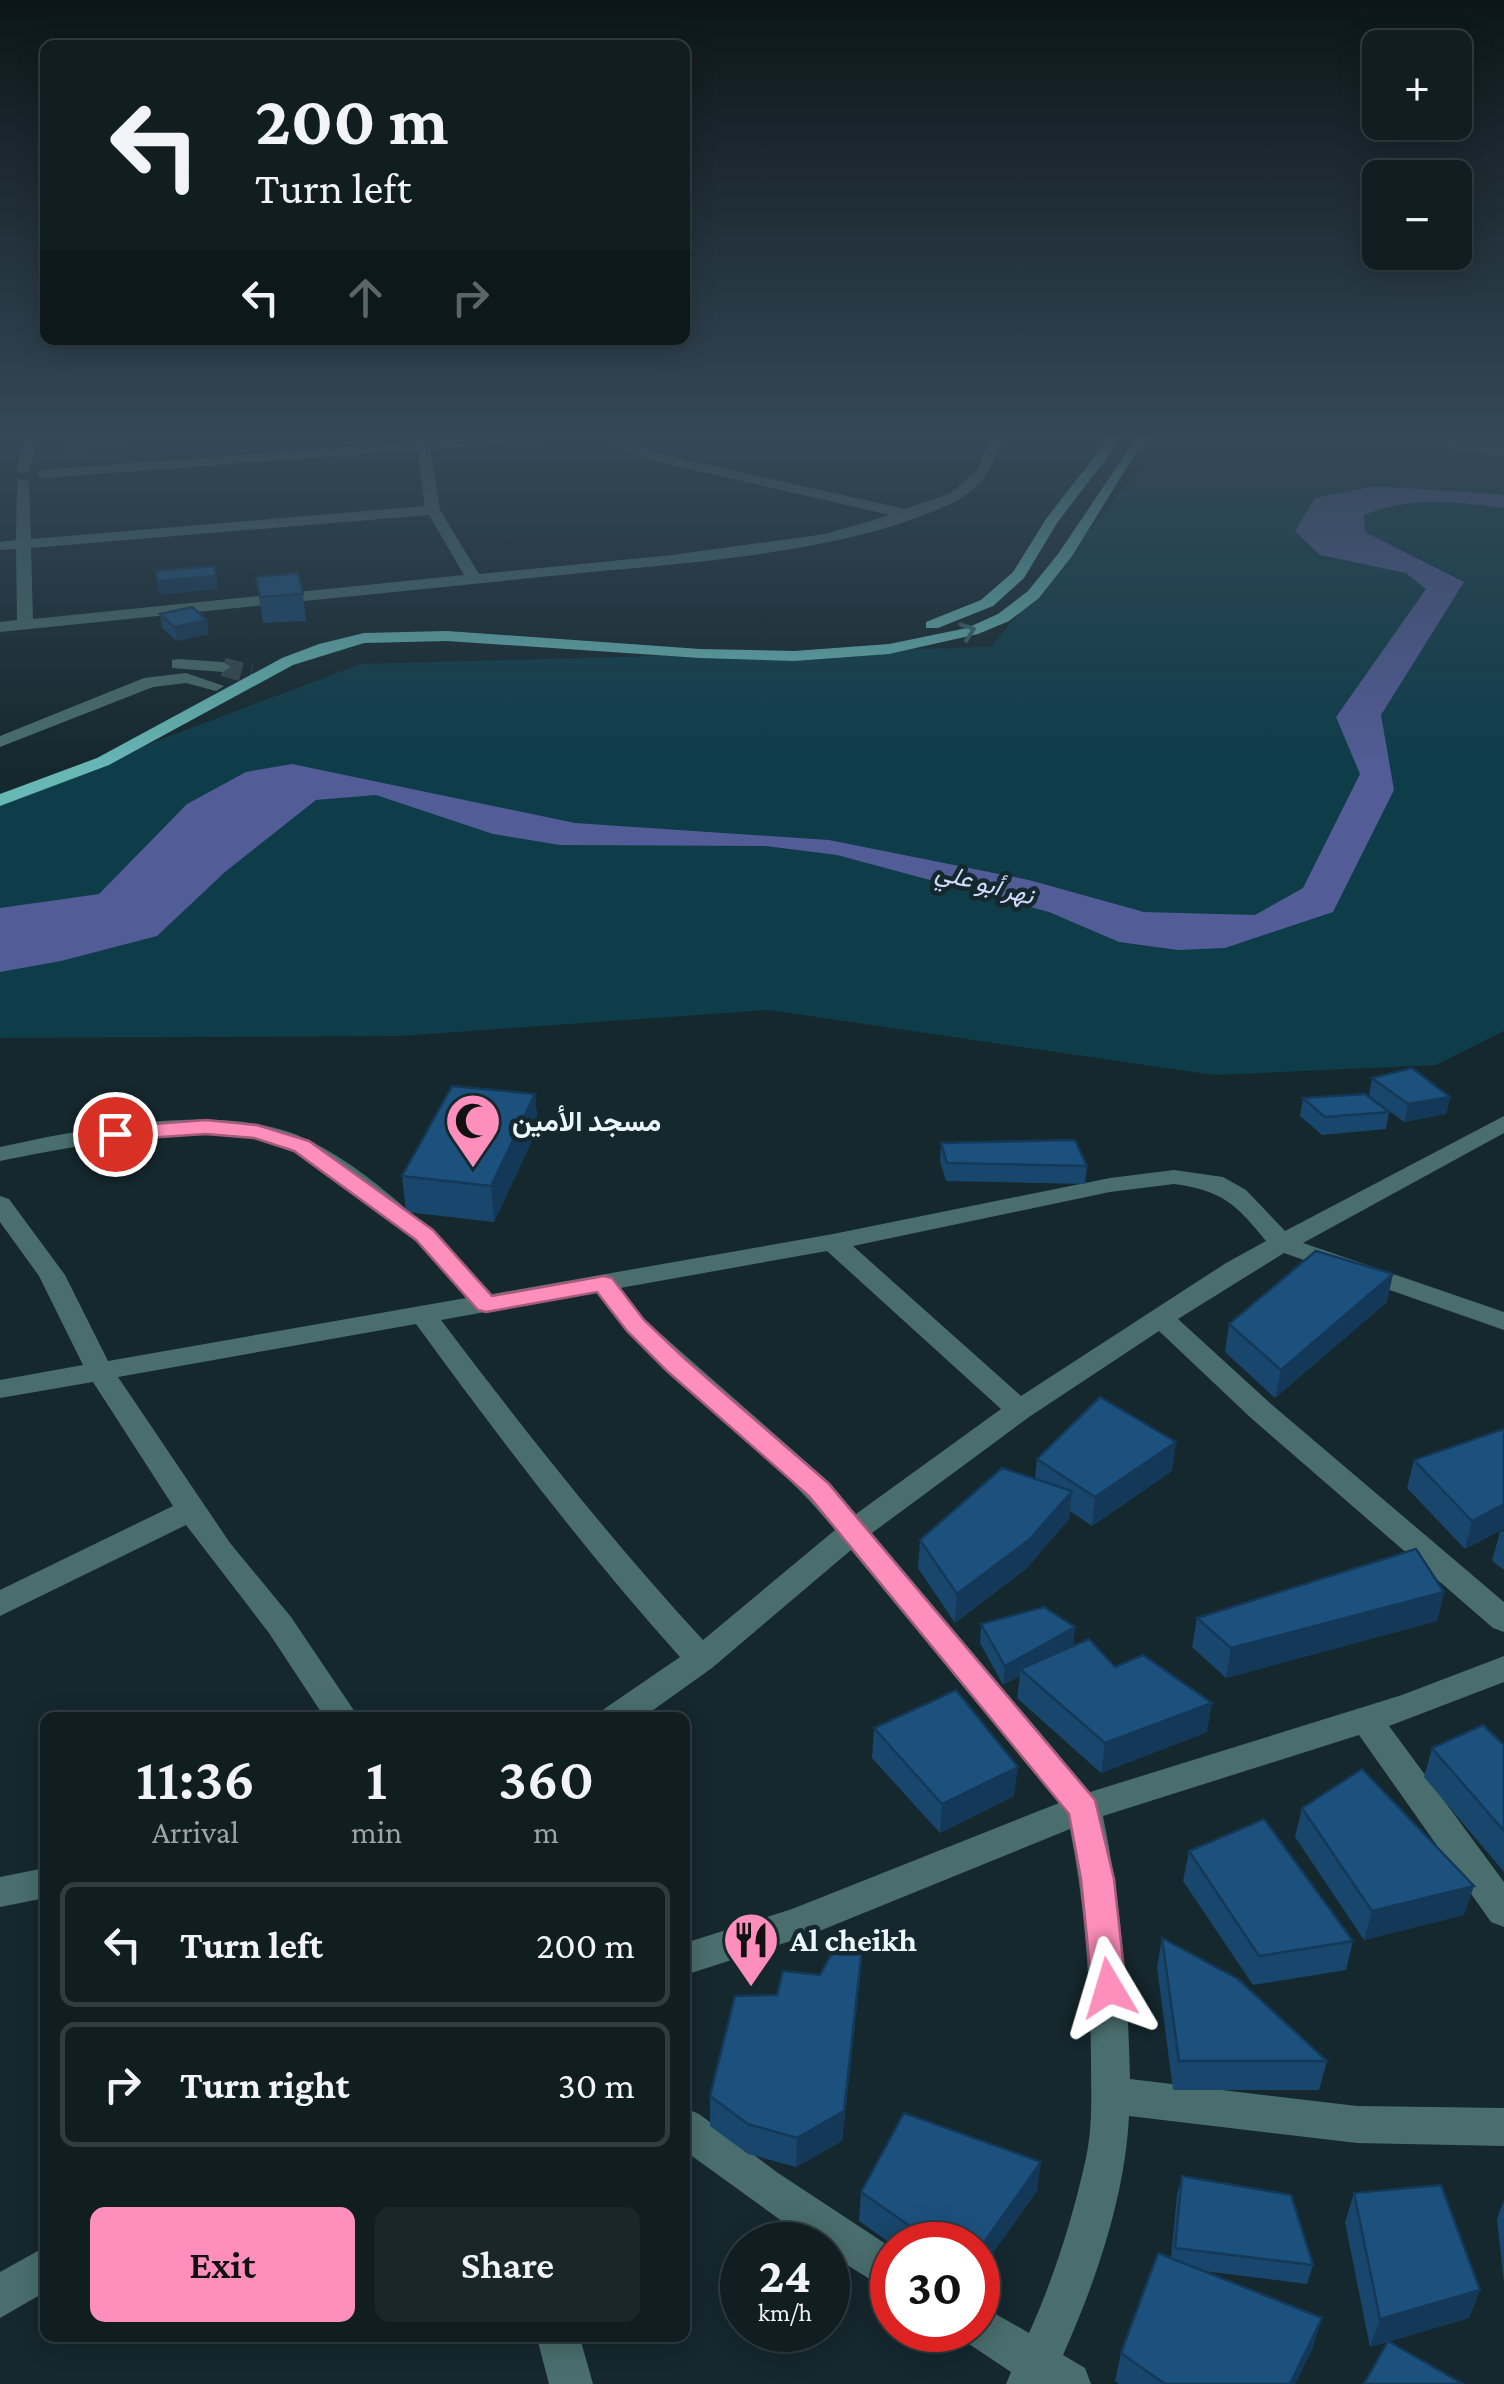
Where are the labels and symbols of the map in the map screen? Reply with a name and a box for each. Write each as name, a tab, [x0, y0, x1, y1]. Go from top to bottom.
one-way arrow	[959, 622, 976, 643]
water label: نهر أبو علي	[931, 857, 1039, 917]
mosque icon: مسجد الأمين	[443, 1091, 503, 1170]
pin	[73, 1092, 158, 1177]
place label: مسجد الأمين	[512, 1105, 661, 1138]
restaurant icon: Al cheikh	[721, 1910, 781, 1989]
place label: Al cheikh	[789, 1922, 917, 1958]
position arrow	[1057, 1936, 1161, 2040]
speed limit sign: 30	[870, 2222, 1000, 2352]

